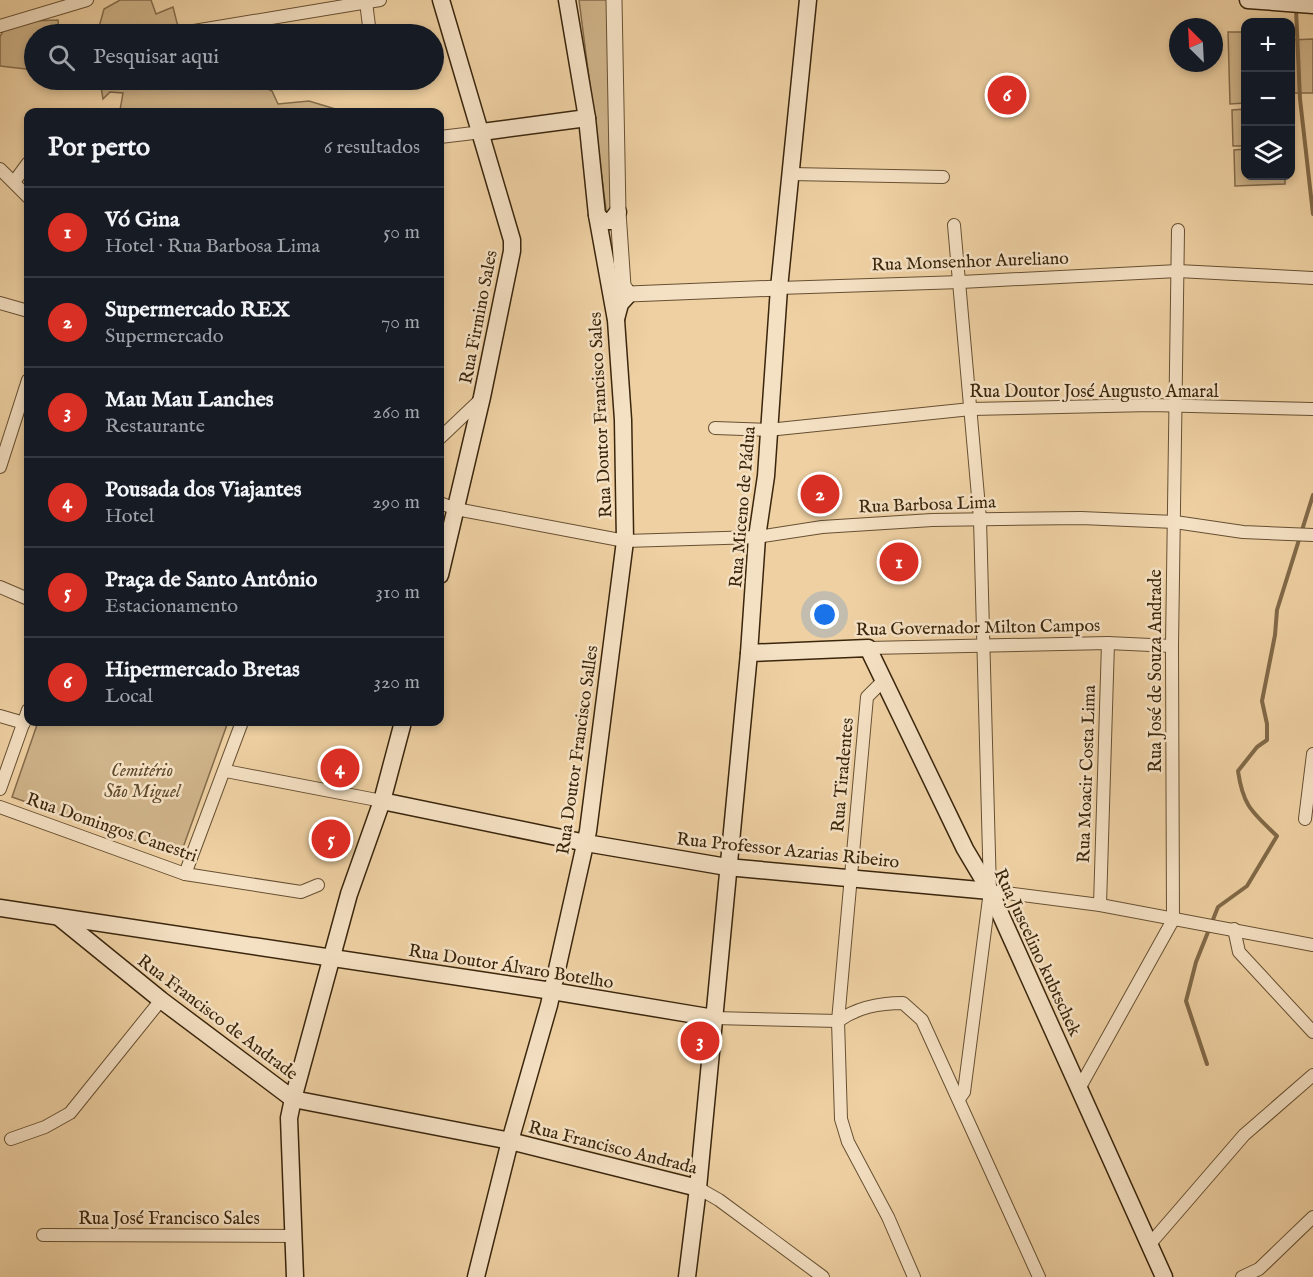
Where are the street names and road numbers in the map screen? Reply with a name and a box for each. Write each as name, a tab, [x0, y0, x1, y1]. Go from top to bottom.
street label: Rua Firmino Sales	[455, 248, 504, 386]
street label: Rua Monsenhor Aureliano	[871, 248, 1070, 277]
street label: Rua Doutor Francisco Sales	[585, 311, 618, 518]
street label: Rua Doutor José Augusto Amaral	[969, 381, 1219, 404]
street label: Rua Miceno de Pádua	[725, 425, 762, 589]
street label: Rua Barbosa Lima	[858, 492, 996, 519]
street label: Rua José de Souza Andrade	[1145, 569, 1168, 773]
street label: Rua Governador Milton Campos	[855, 615, 1101, 642]
street label: Rua Doutor Francisco Salles	[552, 644, 605, 856]
street label: Rua Moacir Costa Lima	[1073, 684, 1102, 863]
street label: Rua Tiradentes	[827, 717, 860, 833]
street label: Rua Domingos Canestri	[23, 788, 200, 869]
street label: Rua Professor Azarias Ribeiro	[675, 828, 901, 875]
street label: Rua Juscelino kubtschek	[988, 865, 1086, 1040]
street label: Rua Doutor Álvaro Botelho	[407, 938, 616, 995]
street label: Rua Francisco de Andrade	[132, 950, 302, 1086]
street label: Rua Francisco Andrada	[526, 1116, 700, 1181]
street label: Rua José Francisco Sales	[78, 1208, 260, 1231]

